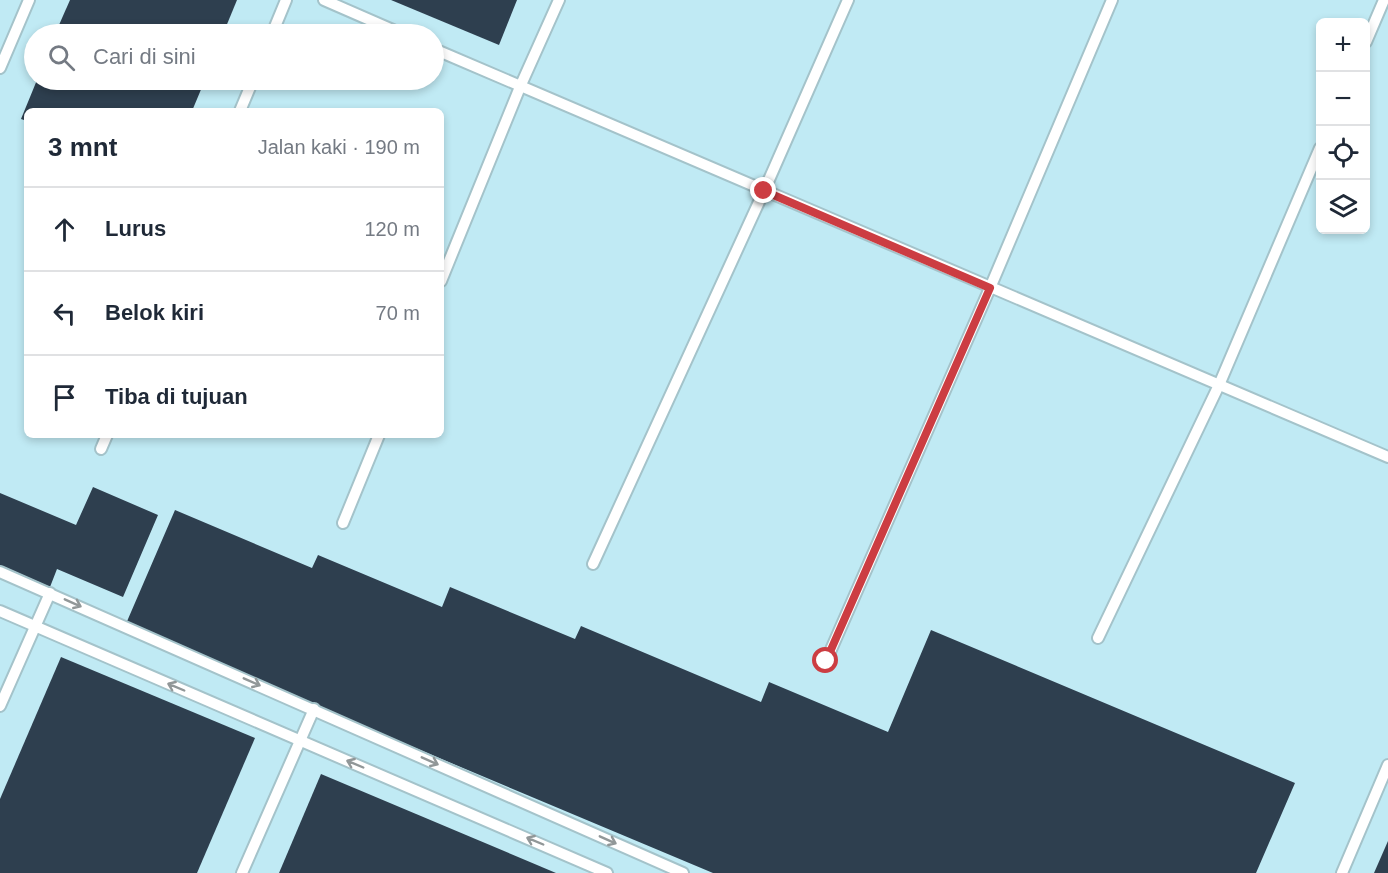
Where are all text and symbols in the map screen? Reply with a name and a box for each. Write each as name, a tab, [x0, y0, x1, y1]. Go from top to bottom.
map controls	[1316, 18, 1370, 234]
button: +	[1316, 18, 1370, 72]
search box	[24, 24, 444, 90]
icon: search	[45, 41, 78, 74]
text: Cari di sini	[93, 44, 196, 69]
button: −	[1316, 72, 1370, 126]
button: locate	[1316, 126, 1370, 180]
text: 3 mnt	[48, 132, 117, 162]
text: Jalan kaki · 190 m	[258, 136, 420, 158]
route end	[750, 177, 776, 203]
button: layers	[1316, 180, 1370, 234]
icon: ahead	[48, 213, 81, 246]
text: Lurus	[105, 216, 166, 241]
text: 120 m	[364, 218, 420, 240]
icon: left	[48, 297, 81, 330]
text: Belok kiri	[105, 300, 204, 325]
text: 70 m	[376, 302, 420, 324]
icon: arrive	[48, 381, 81, 414]
text: Tiba di tujuan	[105, 384, 248, 409]
one-way arrow	[64, 598, 82, 610]
route start	[812, 647, 838, 673]
one-way arrow	[242, 677, 260, 688]
one-way arrow	[168, 681, 186, 692]
one-way arrow	[420, 756, 439, 767]
one-way arrow	[347, 758, 365, 769]
one-way arrow	[526, 835, 544, 847]
one-way arrow	[599, 835, 617, 846]

